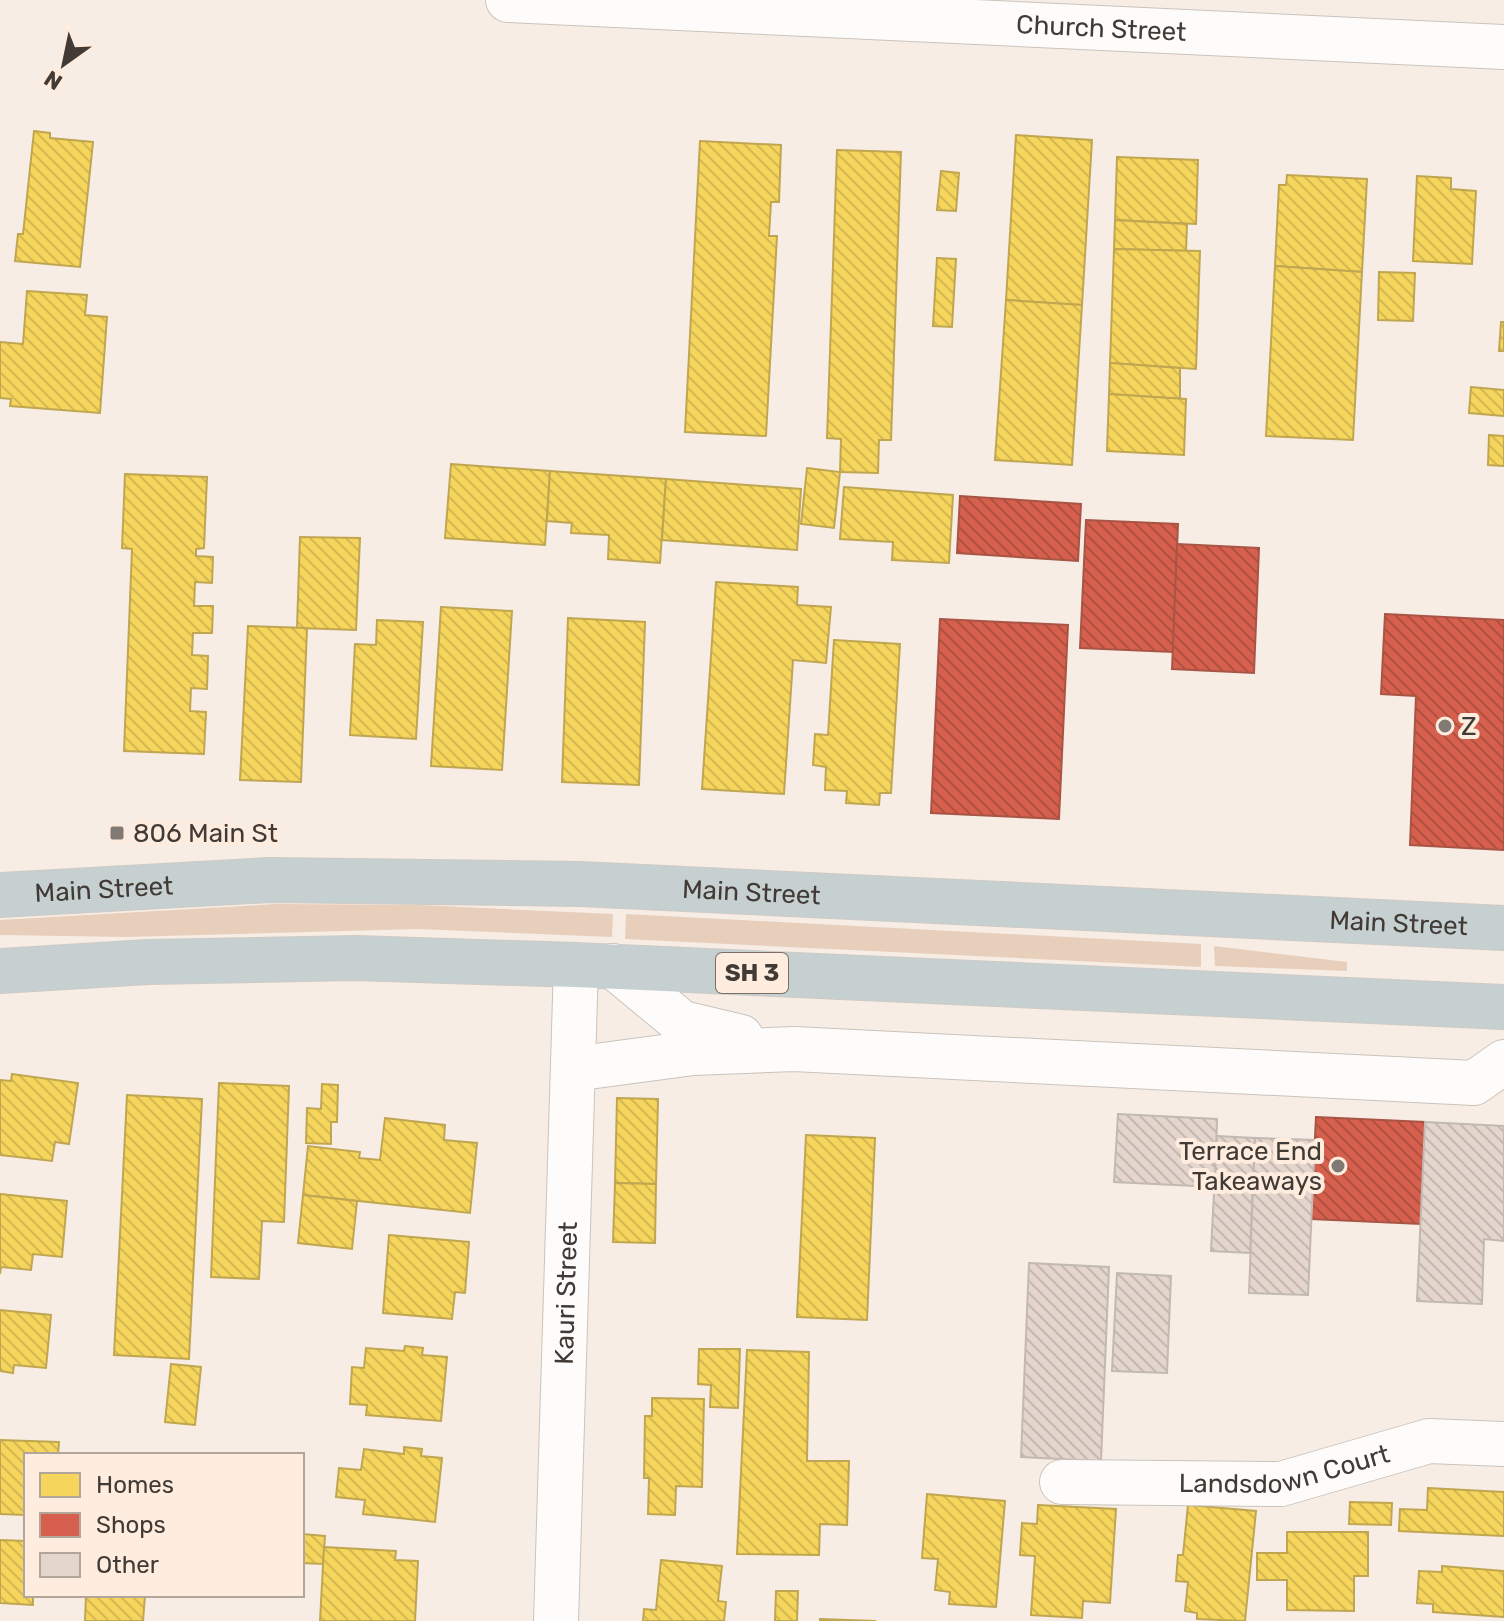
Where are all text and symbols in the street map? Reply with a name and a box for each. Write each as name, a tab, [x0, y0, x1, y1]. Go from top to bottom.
street label: Church Street	[1016, 9, 1187, 48]
north arrow	[24, 24, 104, 104]
text: N	[39, 65, 67, 96]
place label: Z	[1461, 711, 1477, 742]
marker: Z	[1436, 717, 1454, 735]
place label: 806 Main St	[133, 818, 278, 849]
marker: 806 Main St	[108, 824, 126, 842]
street label: Main Street	[34, 870, 174, 909]
street label: Main Street	[681, 874, 821, 911]
street label: Main Street	[1329, 905, 1469, 942]
road number: SH 3	[716, 953, 788, 993]
place label: Terrace End Takeaways	[1179, 1136, 1322, 1197]
marker: Terrace End Takeaways	[1329, 1157, 1347, 1175]
street label: Kauri Street	[549, 1221, 584, 1365]
street label: Landsdown Court	[1179, 1438, 1393, 1500]
legend	[24, 1453, 304, 1597]
text: Homes	[96, 1471, 174, 1499]
text: Shops	[96, 1511, 166, 1539]
text: Other	[96, 1551, 159, 1579]

